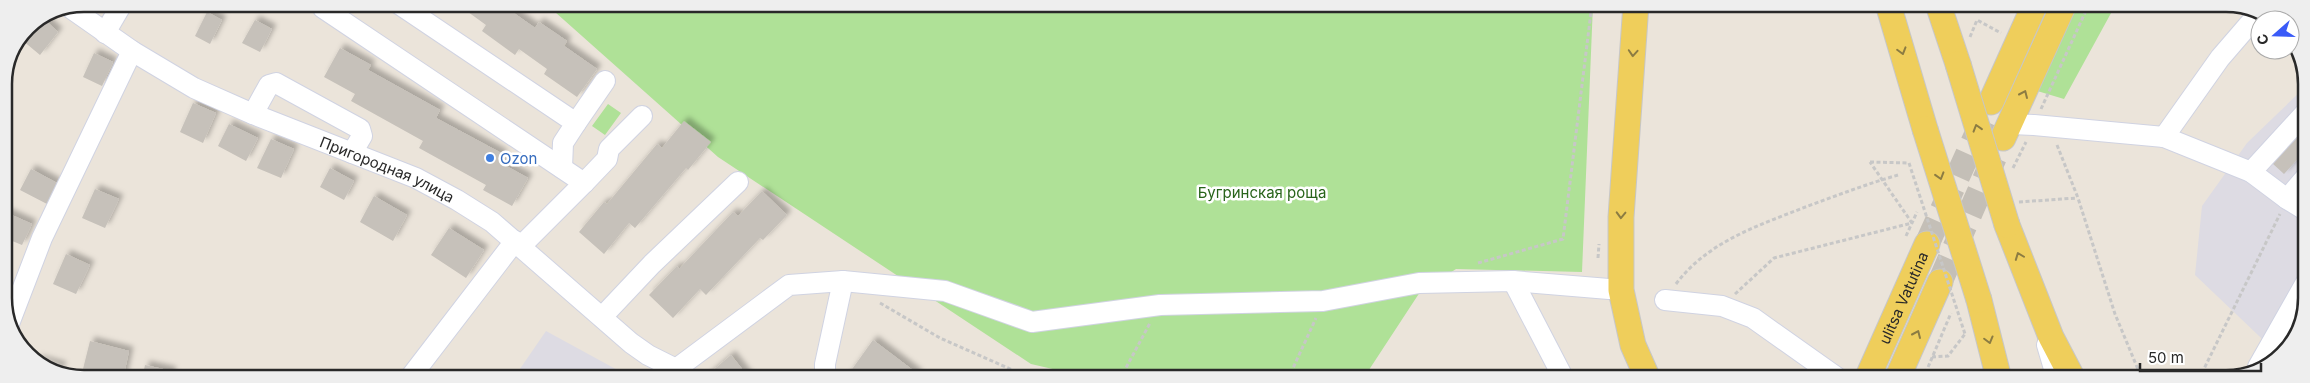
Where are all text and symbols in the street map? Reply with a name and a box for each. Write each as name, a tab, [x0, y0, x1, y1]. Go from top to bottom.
north arrow	[2250, 10, 2300, 60]
text: С	[2253, 32, 2272, 47]
one-way arrow	[1897, 47, 1907, 55]
one-way arrow	[1627, 49, 1638, 57]
one-way arrow	[2018, 90, 2029, 99]
one-way arrow	[1973, 124, 1983, 133]
street label: Пригородная улица	[317, 132, 458, 206]
place label: Ozon	[500, 149, 537, 168]
marker: Ozon	[484, 152, 496, 164]
one-way arrow	[1934, 171, 1944, 180]
park label: Бугринская роща	[1198, 183, 1326, 202]
one-way arrow	[1616, 211, 1627, 219]
street label: ulitsa Vatutina	[1874, 248, 1932, 347]
one-way arrow	[2015, 252, 2025, 260]
one-way arrow	[1911, 331, 1921, 339]
one-way arrow	[1983, 335, 1994, 344]
scale bar	[2140, 340, 2261, 372]
text: 50 m	[2148, 348, 2184, 367]

